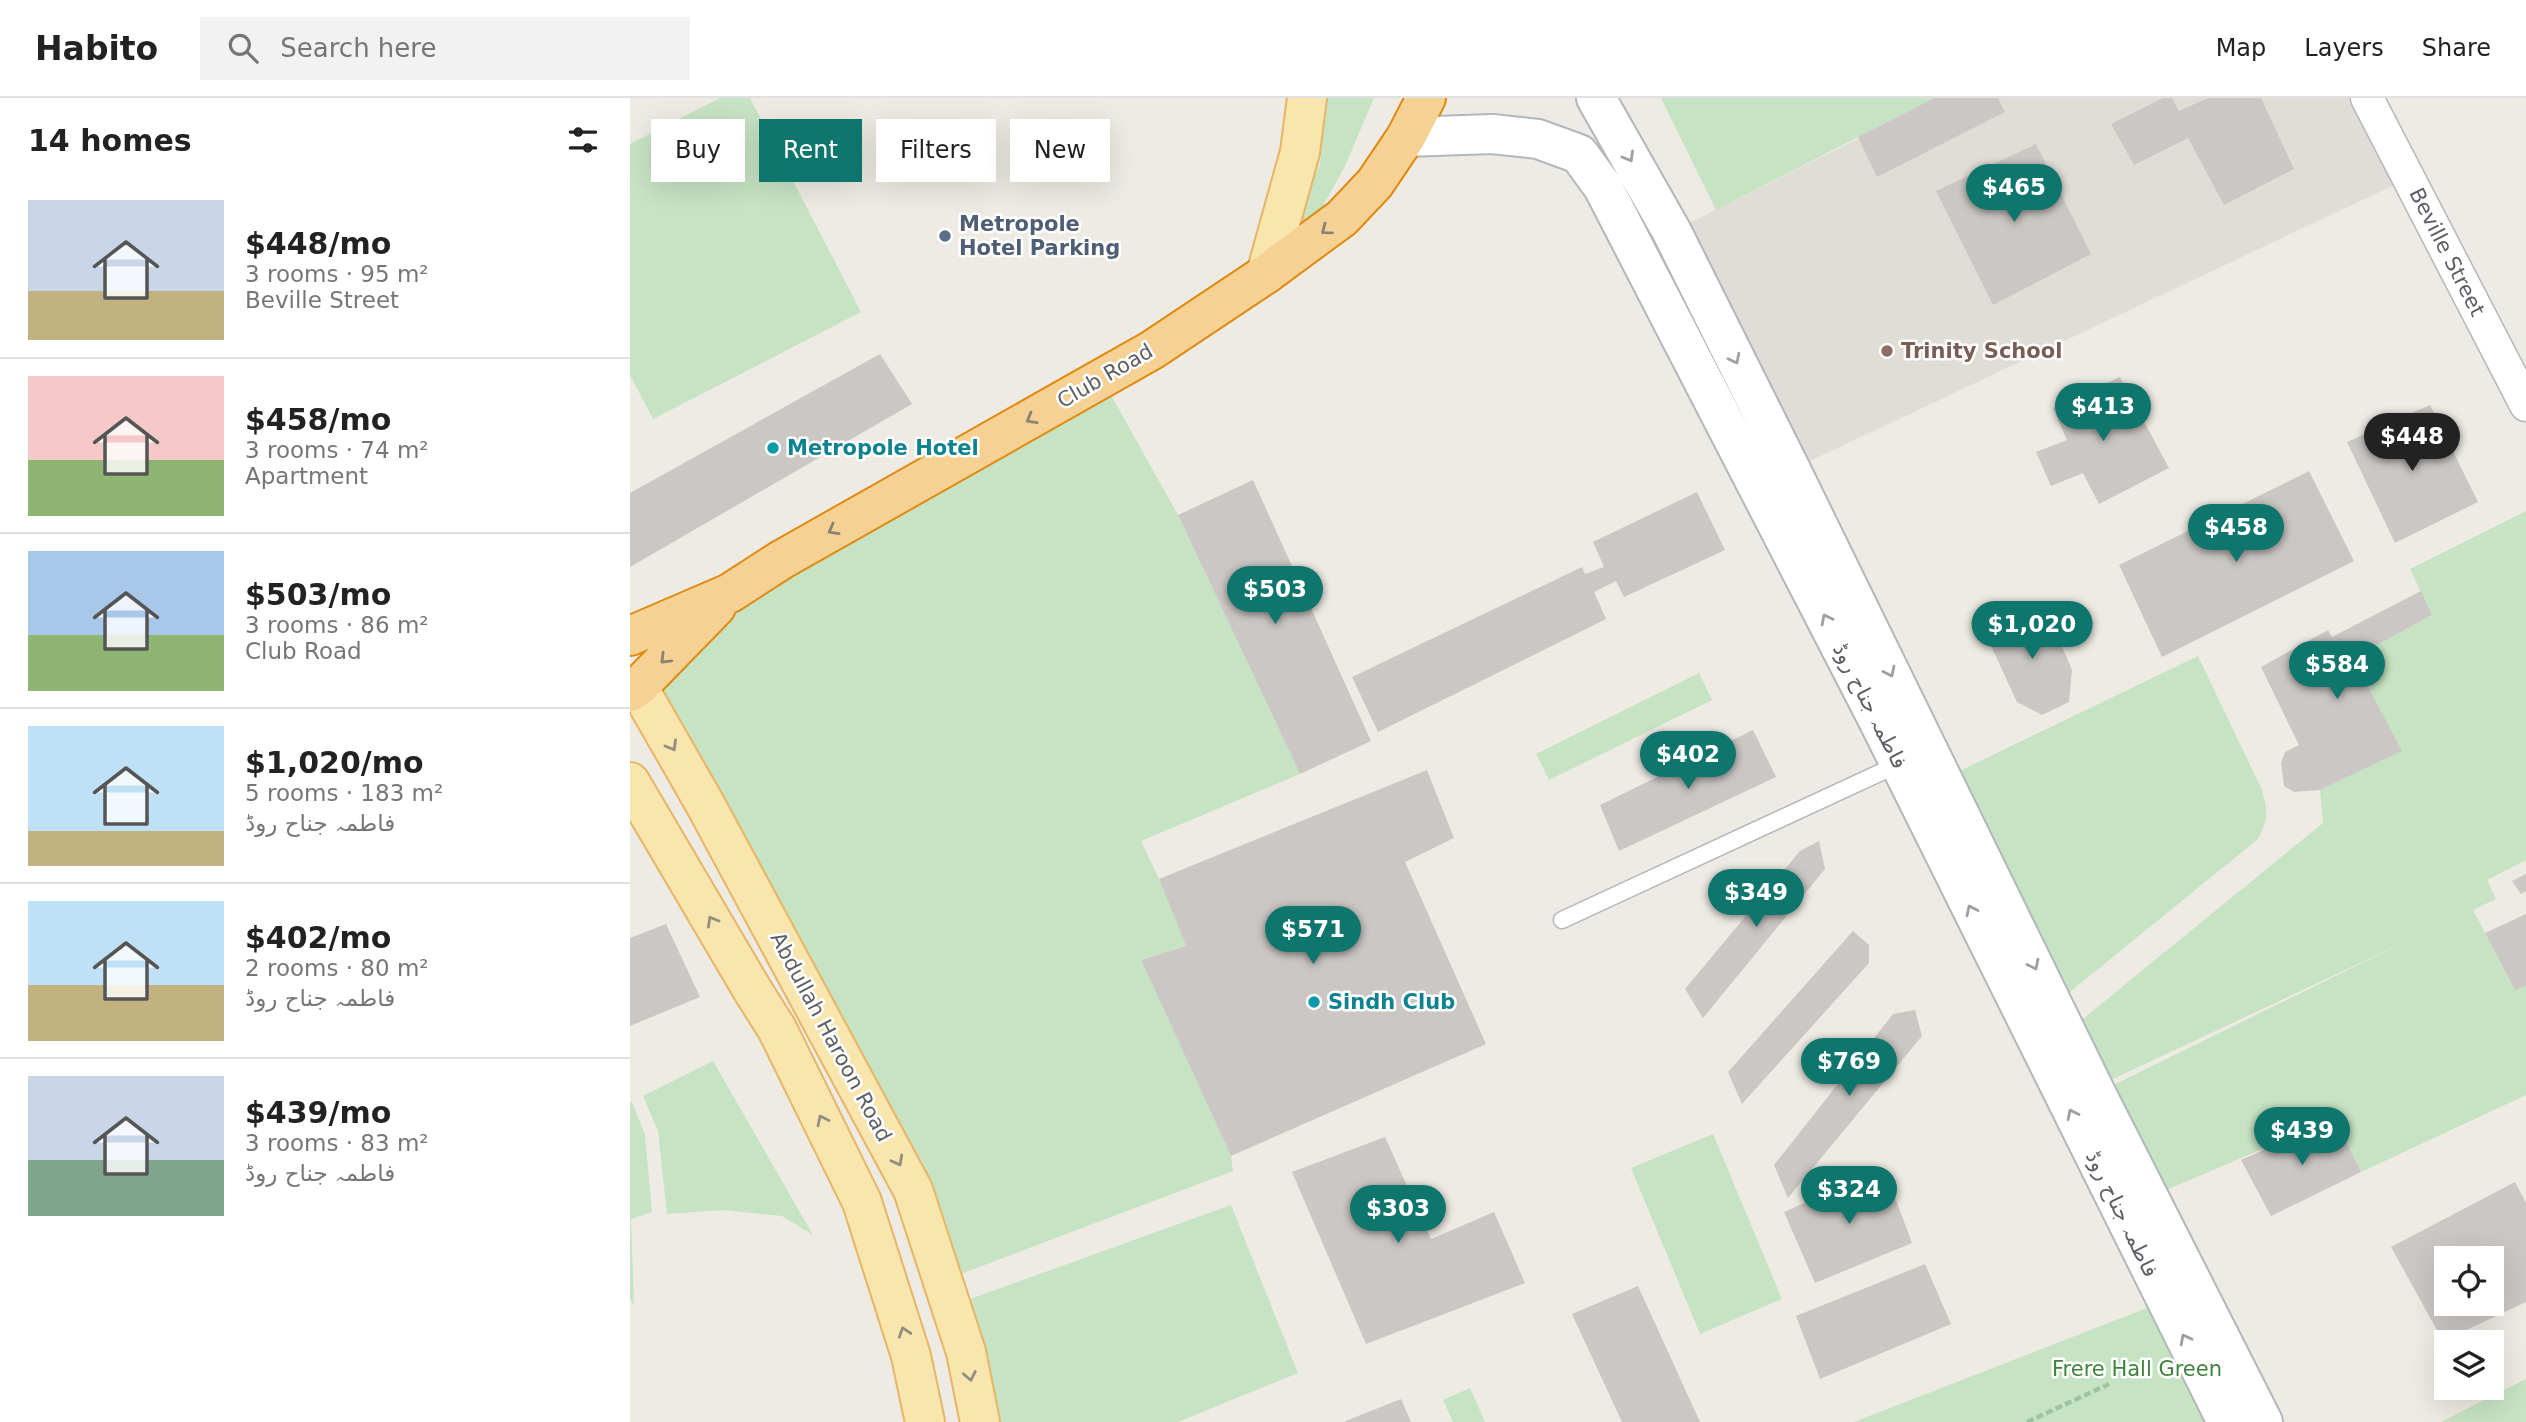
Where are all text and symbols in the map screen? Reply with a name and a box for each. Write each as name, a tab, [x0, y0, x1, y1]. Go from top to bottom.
search box	[200, 17, 690, 80]
text: Habito	[35, 29, 158, 68]
icon: search	[224, 29, 262, 67]
text: Search here	[280, 33, 436, 63]
text: Map	[2216, 34, 2266, 62]
text: Layers	[2304, 34, 2384, 62]
text: Share	[2422, 34, 2491, 62]
chip: Buy	[651, 119, 745, 182]
chip: Rent	[759, 119, 862, 182]
chip: Filters	[876, 119, 996, 182]
chip: New	[1010, 119, 1110, 182]
icon: filters	[564, 121, 602, 159]
text: 14 homes	[28, 123, 192, 158]
one-way arrow	[1621, 150, 1634, 163]
pin: $465	[1973, 164, 2055, 224]
text: $465	[1982, 174, 2046, 200]
street label: Beville Street	[2404, 184, 2490, 320]
place label: Metropole Hotel Parking	[959, 212, 1120, 260]
one-way arrow	[1321, 222, 1334, 234]
text: $448/mo	[245, 226, 391, 261]
icon: home	[84, 228, 168, 312]
marker: Metropole Hotel Parking	[937, 228, 953, 244]
text: 3 rooms · 95 m²	[245, 261, 429, 287]
text: Beville Street	[245, 287, 399, 313]
street label: Club Road	[1053, 339, 1157, 413]
place label: Trinity School	[1901, 339, 2062, 363]
marker: Trinity School	[1879, 343, 1895, 359]
one-way arrow	[1727, 351, 1741, 364]
pin: $413	[2062, 384, 2144, 443]
text: $413	[2071, 393, 2135, 419]
text: $458/mo	[245, 402, 391, 437]
icon: home	[84, 404, 168, 488]
one-way arrow	[1026, 411, 1039, 424]
pin: $448	[2371, 414, 2453, 473]
text: $448	[2380, 423, 2444, 449]
place label: Metropole Hotel	[787, 436, 979, 460]
text: 3 rooms · 74 m²	[245, 437, 429, 463]
marker: Metropole Hotel	[765, 440, 781, 456]
text: Apartment	[245, 463, 368, 489]
pin: $458	[2195, 504, 2277, 564]
text: $458	[2204, 514, 2268, 540]
one-way arrow	[828, 522, 841, 535]
pin: $503	[1234, 566, 1316, 626]
text: $503	[1243, 576, 1307, 602]
text: $503/mo	[245, 577, 391, 612]
icon: home	[84, 579, 168, 663]
pin: $1,020	[1975, 602, 2089, 661]
text: $1,020	[1988, 611, 2076, 637]
text: 3 rooms · 86 m²	[245, 612, 429, 638]
one-way arrow	[1820, 614, 1834, 626]
text: Club Road	[245, 638, 362, 664]
street label: فاطمہ جناح روڈ	[1828, 639, 1912, 773]
pin: $584	[2296, 642, 2378, 701]
one-way arrow	[660, 651, 673, 664]
text: $584	[2305, 651, 2369, 677]
one-way arrow	[1882, 665, 1896, 677]
pin: $402	[1647, 732, 1729, 791]
one-way arrow	[664, 739, 677, 752]
text: $402	[1656, 741, 1720, 767]
text: $1,020/mo	[245, 745, 424, 780]
icon: home	[84, 754, 168, 838]
text: 5 rooms · 183 m²	[245, 780, 443, 806]
text: فاطمہ جناح روڈ	[245, 810, 395, 836]
pin: $349	[1715, 870, 1797, 929]
text: $349	[1724, 879, 1788, 905]
one-way arrow	[1966, 905, 1980, 917]
pin: $571	[1272, 906, 1354, 966]
one-way arrow	[707, 916, 720, 929]
text: $571	[1281, 916, 1345, 942]
text: $402/mo	[245, 920, 391, 955]
street label: Abdullah Haroon Road	[765, 928, 897, 1146]
icon: home	[84, 929, 168, 1013]
text: 2 rooms · 80 m²	[245, 955, 429, 981]
one-way arrow	[2025, 958, 2039, 970]
text: فاطمہ جناح روڈ	[245, 985, 395, 1011]
place label: Sindh Club	[1328, 990, 1455, 1014]
marker: Sindh Club	[1306, 994, 1322, 1010]
pin: $769	[1808, 1038, 1890, 1098]
text: $769	[1817, 1048, 1881, 1074]
text: $439/mo	[245, 1095, 391, 1130]
icon: home	[84, 1104, 168, 1188]
pin: $439	[2261, 1108, 2343, 1167]
one-way arrow	[2067, 1109, 2081, 1121]
one-way arrow	[816, 1115, 830, 1127]
text: $439	[2270, 1117, 2334, 1143]
text: 3 rooms · 83 m²	[245, 1130, 429, 1156]
street label: فاطمہ جناح روڈ	[2081, 1147, 2163, 1281]
one-way arrow	[889, 1154, 903, 1167]
text: فاطمہ جناح روڈ	[245, 1160, 395, 1186]
pin: $324	[1808, 1166, 1890, 1226]
text: $324	[1817, 1176, 1881, 1202]
pin: $303	[1357, 1186, 1439, 1245]
text: $303	[1366, 1195, 1430, 1221]
map controls	[2434, 1246, 2504, 1400]
button: locate	[2434, 1246, 2504, 1316]
one-way arrow	[897, 1326, 912, 1338]
button: layers	[2434, 1330, 2504, 1400]
one-way arrow	[2179, 1334, 2193, 1347]
park label: Frere Hall Green	[2052, 1357, 2222, 1381]
one-way arrow	[962, 1370, 977, 1382]

